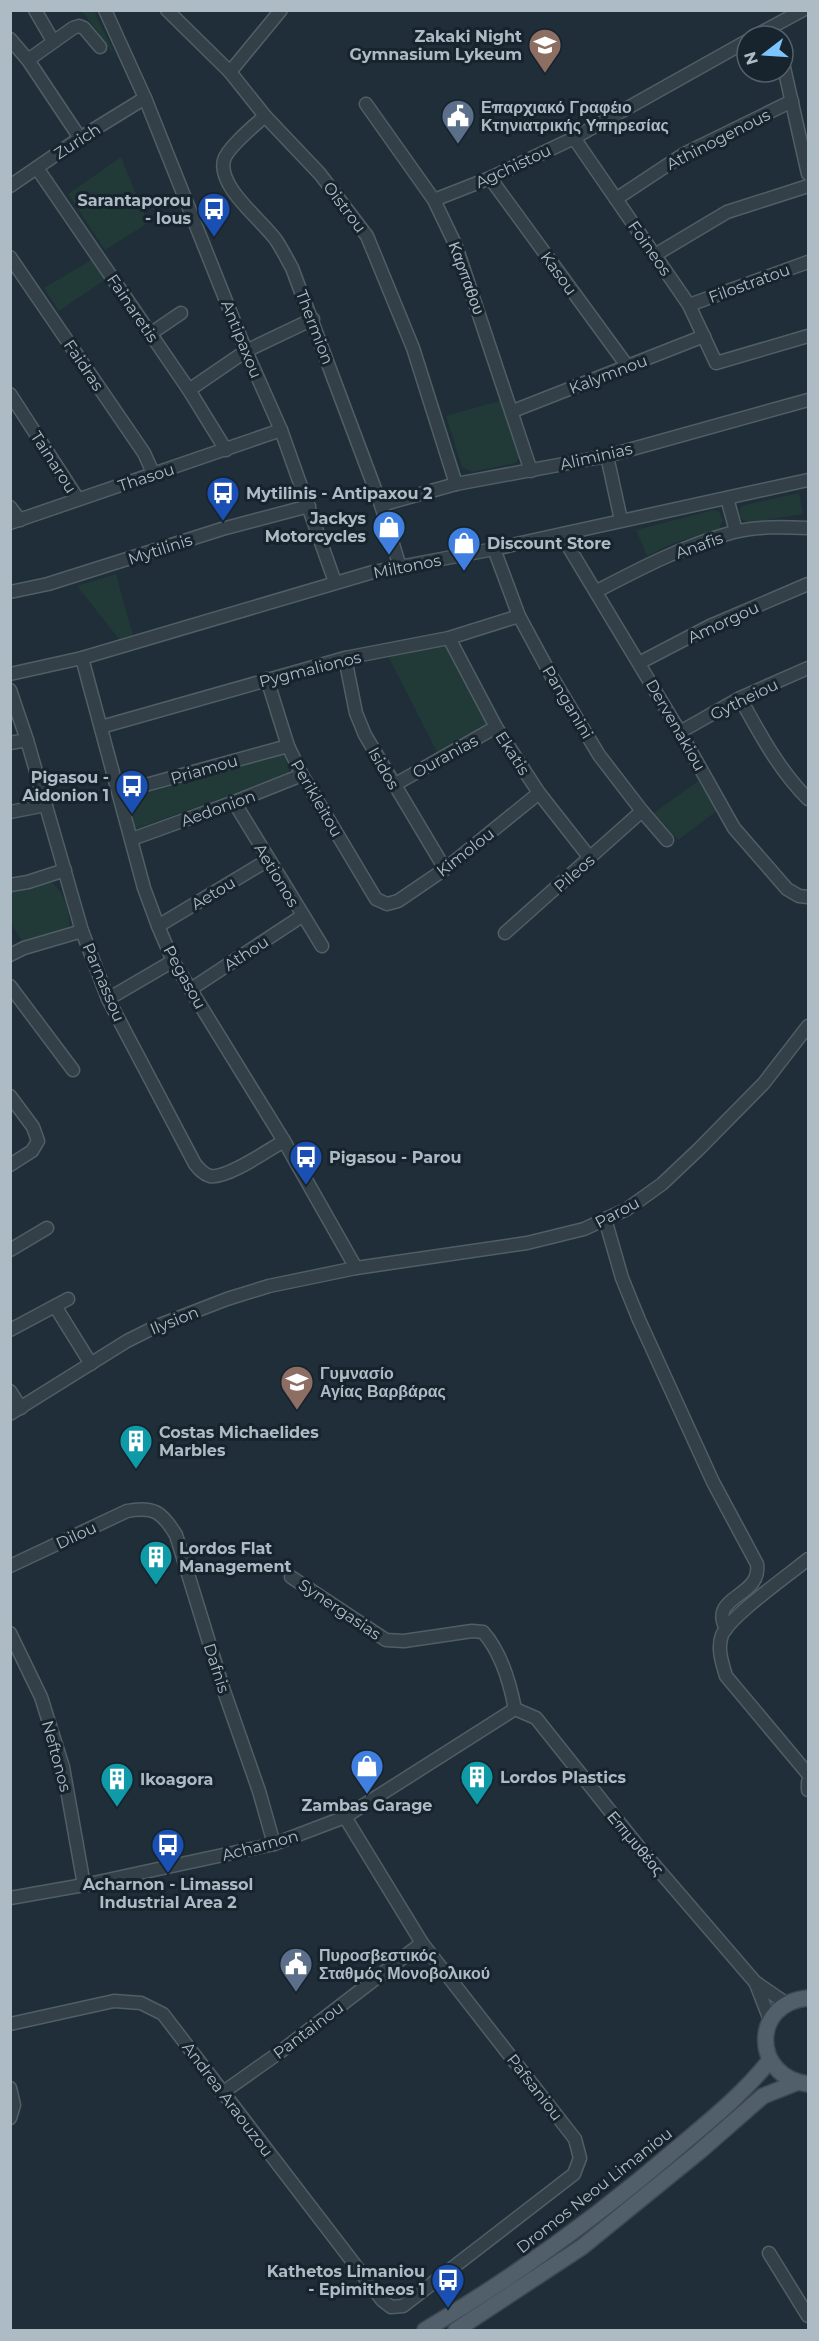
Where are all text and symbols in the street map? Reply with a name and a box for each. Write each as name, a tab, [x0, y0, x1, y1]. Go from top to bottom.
north arrow	[735, 24, 795, 84]
place label: Zakaki Night Gymnasium Lykeum	[350, 27, 522, 64]
school or university icon: Zakaki Night Gymnasium Lykeum	[527, 27, 563, 74]
text: N	[740, 49, 762, 67]
public building icon: Επαρχιακό Γραφέιο Κτηνιατρικής Υπηρεσίας	[440, 98, 476, 145]
place label: Επαρχιακό Γραφέιο Κτηνιατρικής Υπηρεσίας	[481, 98, 669, 135]
street label: Athinogenous	[663, 105, 773, 174]
street label: Zurich	[51, 119, 104, 163]
street label: Agchistou	[472, 141, 554, 192]
street label: Oistrou	[319, 178, 370, 237]
place label: Sarantaporou - Ious	[77, 191, 192, 228]
bus stop icon: Sarantaporou - Ious	[196, 191, 232, 238]
street label: Foineos	[624, 217, 675, 279]
street label: Καρπαθου	[445, 239, 488, 317]
street label: Kasou	[536, 248, 581, 299]
street label: Filostratou	[706, 260, 792, 307]
street label: Fainaretis	[103, 271, 162, 346]
street label: Thermion	[292, 287, 337, 367]
street label: Antipaxou	[217, 297, 266, 381]
street label: Faidras	[60, 336, 108, 395]
street label: Kalymnou	[566, 351, 650, 398]
street label: Tainarou	[27, 428, 81, 497]
street label: Aliminias	[558, 439, 634, 474]
street label: Thasou	[116, 459, 177, 495]
bus stop icon: Mytilinis - Antipaxou 2	[205, 475, 241, 522]
place label: Mytilinis - Antipaxou 2	[246, 484, 433, 503]
place label: Jackys Motorcycles	[265, 509, 367, 546]
shop icon: Jackys Motorcycles	[371, 509, 407, 556]
shop icon: Discount Store	[446, 525, 482, 572]
street label: Anafis	[673, 528, 726, 563]
street label: Mytilinis	[126, 530, 195, 569]
place label: Discount Store	[487, 534, 611, 553]
street label: Miltonos	[372, 551, 443, 582]
street label: Amorgou	[685, 598, 762, 647]
street label: Pygmalionos	[257, 648, 363, 691]
street label: Panganini	[538, 662, 597, 742]
street label: Gytheiou	[707, 675, 781, 724]
street label: Dervenakiou	[642, 676, 709, 774]
street label: Ekatis	[491, 728, 534, 779]
street label: Ouranias	[409, 731, 481, 782]
street label: Isidos	[364, 744, 403, 793]
street label: Priamou	[168, 751, 240, 788]
street label: Perikleitou	[287, 756, 346, 840]
place label: Pigasou - Aidonion 1	[21, 768, 109, 805]
bus stop icon: Pigasou - Aidonion 1	[114, 768, 150, 815]
street label: Aedonion	[178, 786, 258, 831]
street label: Kimolou	[433, 824, 498, 881]
street label: Aetionos	[250, 840, 303, 911]
street label: Pileos	[550, 850, 599, 896]
street label: Aetou	[188, 873, 239, 914]
street label: Athou	[220, 932, 272, 975]
street label: Parnassou	[78, 940, 129, 1024]
street label: Pegasou	[159, 942, 210, 1012]
bus stop icon: Pigasou - Parou	[288, 1139, 324, 1186]
place label: Pigasou - Parou	[329, 1148, 461, 1167]
street label: Parou	[592, 1193, 643, 1232]
street label: Ilysion	[147, 1302, 201, 1339]
school or university icon: Γυμνασίο Αγίας Βαρβάρας	[279, 1364, 315, 1411]
place label: Γυμνασίο Αγίας Βαρβάρας	[320, 1364, 446, 1401]
building icon: Costas Michaelides Marbles	[118, 1423, 154, 1470]
place label: Costas Michaelides Marbles	[159, 1423, 319, 1460]
street label: Dilou	[53, 1518, 100, 1553]
building icon: Lordos Flat Management	[138, 1539, 174, 1586]
place label: Lordos Flat Management	[179, 1539, 291, 1576]
street label: Synergasias	[295, 1575, 385, 1644]
street label: Dafnis	[200, 1641, 233, 1696]
street label: Neftonos	[38, 1718, 75, 1794]
shop icon: Zambas Garage	[349, 1748, 385, 1795]
building icon: Lordos Plastics	[459, 1759, 495, 1806]
building icon: Ikoagora	[99, 1761, 135, 1808]
place label: Lordos Plastics	[500, 1768, 627, 1787]
place label: Ikoagora	[140, 1770, 213, 1789]
place label: Zambas Garage	[302, 1796, 432, 1815]
street label: Επιμυθέος	[603, 1807, 668, 1880]
street label: Acharnon	[220, 1826, 301, 1865]
bus stop icon: Acharnon - Limassol Industrial Area 2	[150, 1827, 186, 1874]
place label: Acharnon - Limassol Industrial Area 2	[82, 1875, 253, 1912]
public building icon: Πυροσβεστικός Σταθμός Μονοβολικού	[278, 1946, 314, 1993]
place label: Πυροσβεστικός Σταθμός Μονοβολικού	[319, 1946, 490, 1983]
street label: Pantainou	[269, 1998, 347, 2063]
street label: Andrea Araouzou	[178, 2038, 277, 2160]
street label: Pafsaniou	[503, 2050, 566, 2124]
street label: Dromos Neou Limaniou	[513, 2124, 676, 2257]
place label: Kathetos Limaniou - Epimitheos 1	[267, 2262, 425, 2299]
bus stop icon: Kathetos Limaniou - Epimitheos 1	[430, 2262, 466, 2309]

